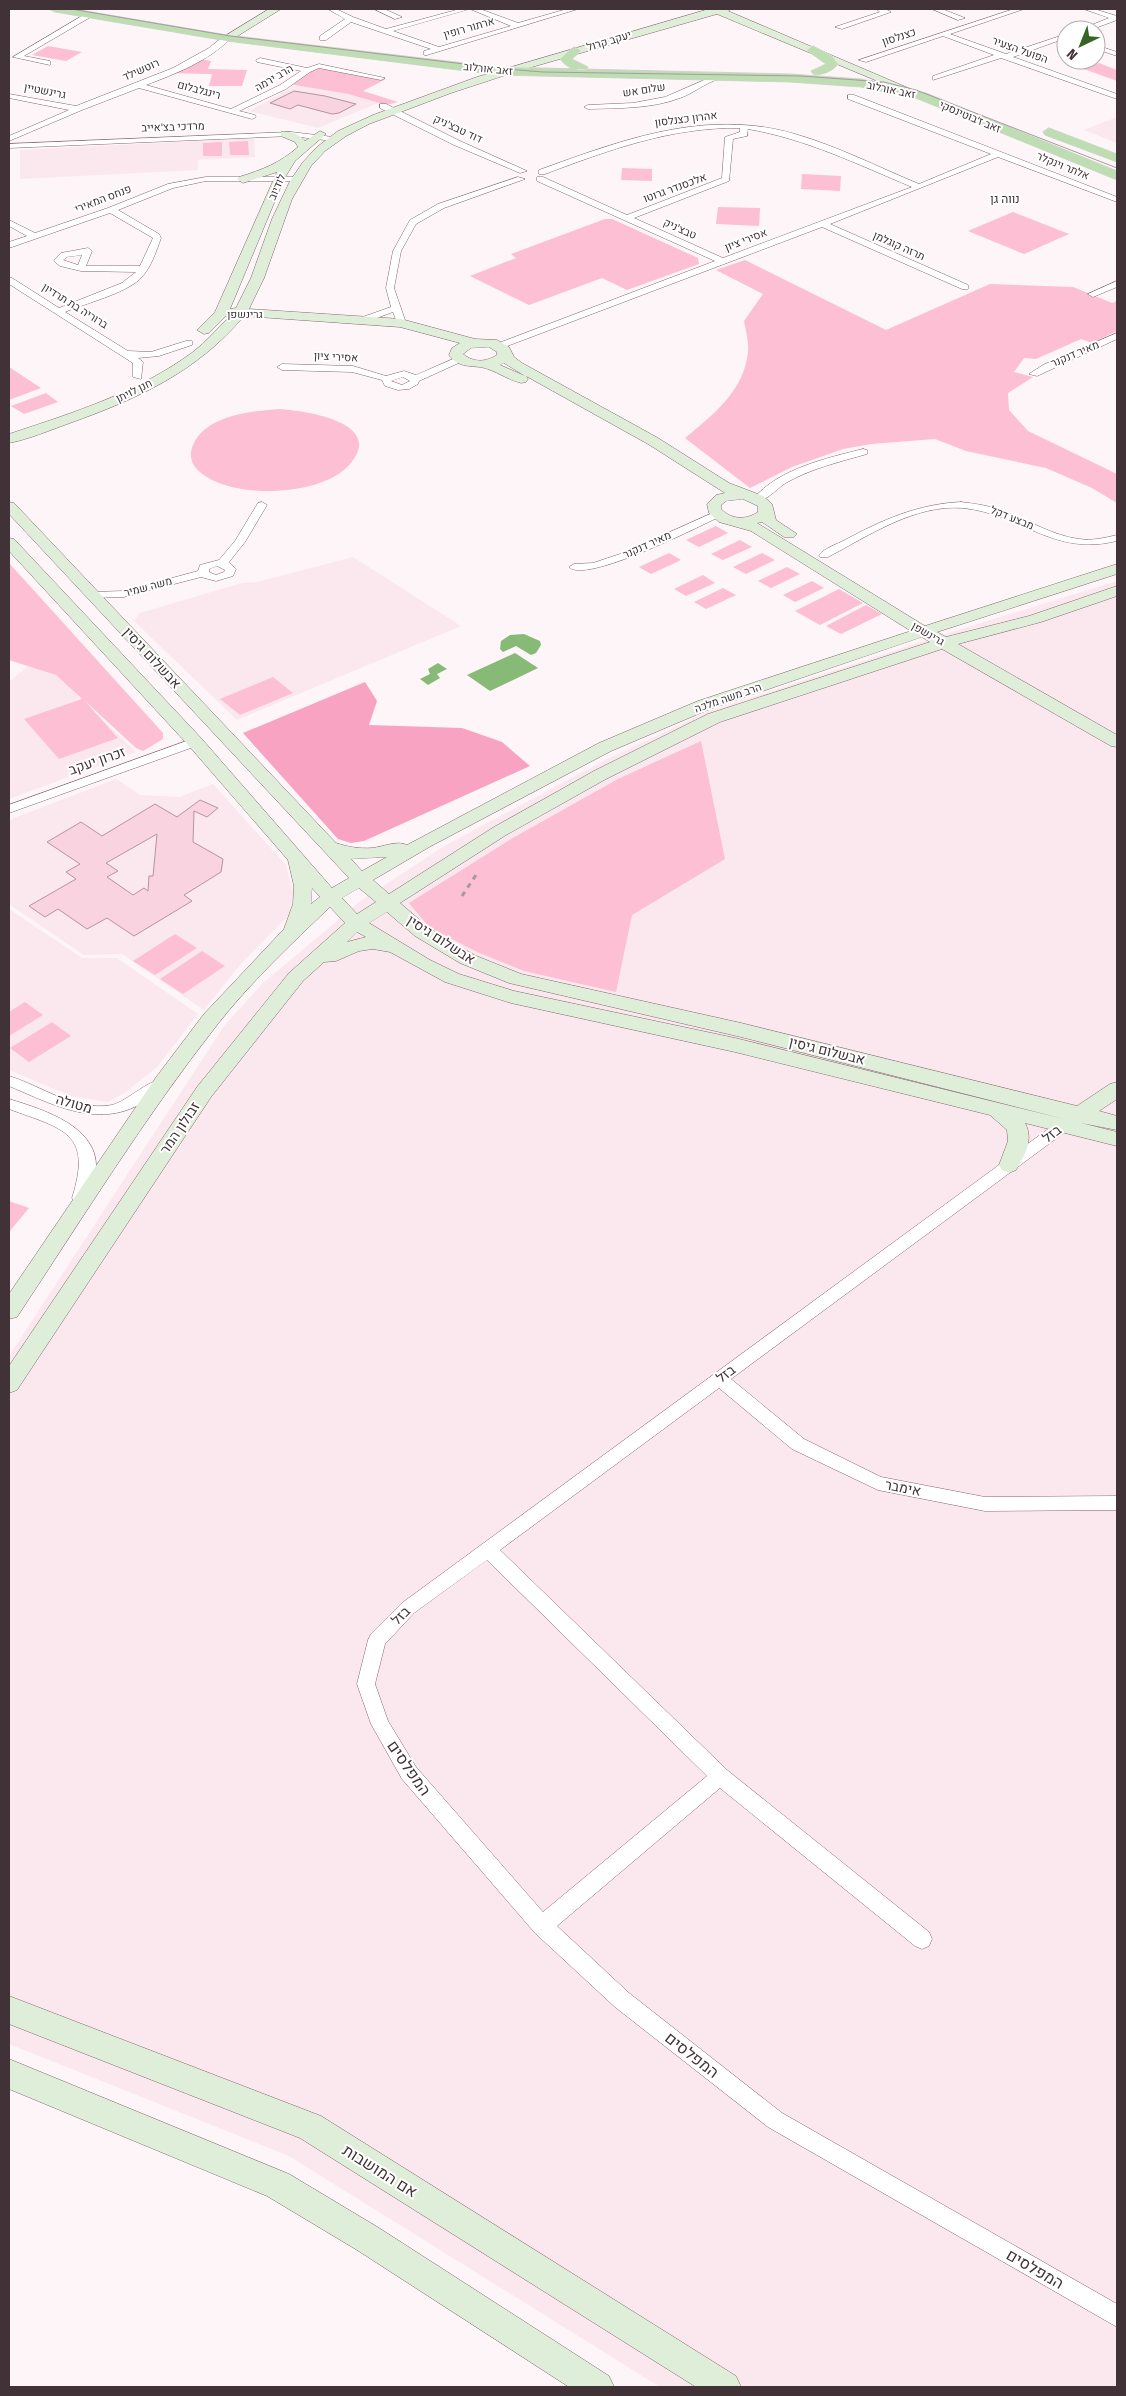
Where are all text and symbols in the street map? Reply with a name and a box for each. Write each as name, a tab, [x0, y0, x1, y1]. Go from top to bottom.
street label: ארתור רופין	[442, 15, 496, 41]
north arrow	[1056, 20, 1106, 70]
street label: כצנלסון	[880, 25, 918, 49]
street label: יעקב קרול	[585, 28, 633, 54]
street label: הפועל הצעיר	[990, 34, 1050, 66]
text: N	[1064, 45, 1081, 63]
street label: רוטשילד	[121, 56, 161, 84]
street label: זאב אורלוב	[463, 60, 514, 78]
street label: הרב ירמה	[252, 62, 296, 94]
street label: רינגלבלום	[176, 78, 222, 102]
street label: זאב אורלוב	[865, 78, 917, 102]
street label: שלום אש	[622, 80, 666, 100]
street label: גרינשטיין	[23, 81, 67, 101]
street label: זאב ז'בוטינסקי	[937, 98, 1003, 136]
street label: אהרון כצנלסון	[654, 109, 718, 129]
street label: דוד טבצ'ניק	[432, 112, 485, 146]
street label: מרדכי בצ'אייב	[141, 119, 205, 135]
street label: אלתר וינקלר	[1035, 149, 1091, 183]
street label: אלכסנדר גרוטו	[642, 171, 708, 205]
street label: לודיוב	[266, 172, 289, 202]
street label: פנחס המאירי	[73, 182, 133, 216]
district label: נווה גן	[990, 192, 1020, 206]
street label: טבצ'ניק	[661, 216, 699, 242]
street label: אסירי ציון	[723, 226, 769, 254]
street label: תרזה קוגלמן	[871, 229, 927, 263]
street label: ברוריה בת תרדיון	[40, 281, 110, 332]
street label: גרינשפן	[227, 308, 263, 321]
street label: מאיר דנקנר	[1049, 338, 1101, 370]
street label: אסירי ציון	[313, 349, 359, 365]
street label: חנן לויתן	[114, 377, 154, 405]
street label: מבצע דקל	[988, 503, 1036, 533]
street label: מאיר דנקנר	[621, 529, 673, 561]
street label: משה שמיר	[123, 574, 173, 600]
street label: גרינשפן	[909, 619, 947, 649]
street label: אבשלום גיסין	[119, 624, 185, 692]
street label: הרב משה מלכה	[693, 680, 763, 716]
street label: זכרון יעקב	[66, 743, 128, 779]
street label: אבשלום גיסין	[404, 912, 478, 968]
street label: אבשלום גיסין	[787, 1033, 867, 1069]
street label: מטולה	[54, 1091, 94, 1117]
street label: זבולון המר	[156, 1099, 204, 1157]
street label: בזל	[1039, 1121, 1065, 1147]
street label: בזל	[713, 1361, 739, 1387]
street label: אימבר	[884, 1476, 922, 1500]
street label: בזל	[388, 1603, 414, 1629]
street label: המפלסים	[383, 1737, 435, 1799]
street label: המפלסים	[661, 2028, 723, 2082]
street label: אם המושבות	[339, 2141, 421, 2201]
street label: המפלסים	[1003, 2245, 1067, 2293]

